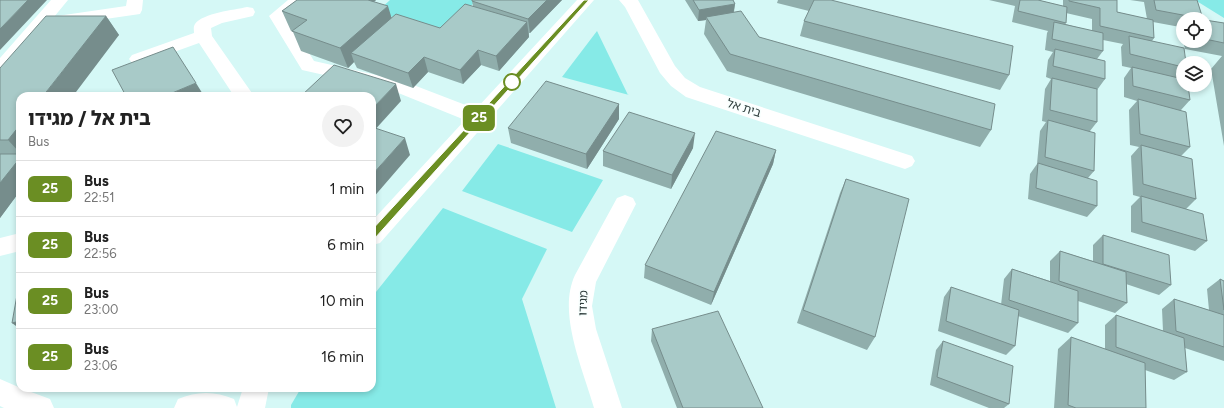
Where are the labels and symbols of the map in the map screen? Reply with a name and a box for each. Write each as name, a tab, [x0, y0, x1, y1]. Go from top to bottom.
unlabelled marker	[503, 73, 521, 91]
street label: בית אל	[725, 96, 763, 120]
line badge: 25	[461, 105, 497, 131]
street label: מגידו	[576, 290, 590, 316]

